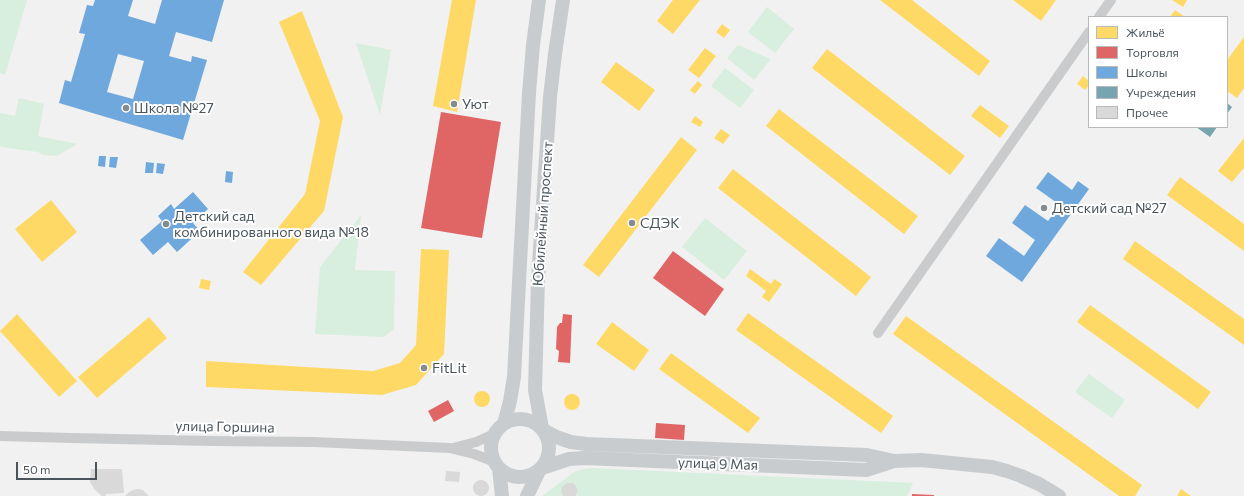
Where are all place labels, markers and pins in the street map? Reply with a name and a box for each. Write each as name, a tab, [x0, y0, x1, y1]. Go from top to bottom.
place label: Уют	[462, 96, 489, 112]
marker: Уют	[449, 99, 459, 109]
place label: Школа №27	[134, 100, 214, 116]
marker: Школа №27	[121, 103, 131, 113]
place label: Детский сад №27	[1052, 200, 1167, 216]
marker: Детский сад №27	[1039, 203, 1049, 213]
place label: Детский сад комбинированного вида №18	[174, 208, 369, 240]
place label: СДЭК	[640, 215, 680, 231]
marker: СДЭК	[627, 218, 637, 228]
marker: Детский сад комбинированного вида №18	[161, 219, 171, 229]
place label: FitLit	[432, 360, 467, 376]
marker: FitLit	[419, 363, 429, 373]

